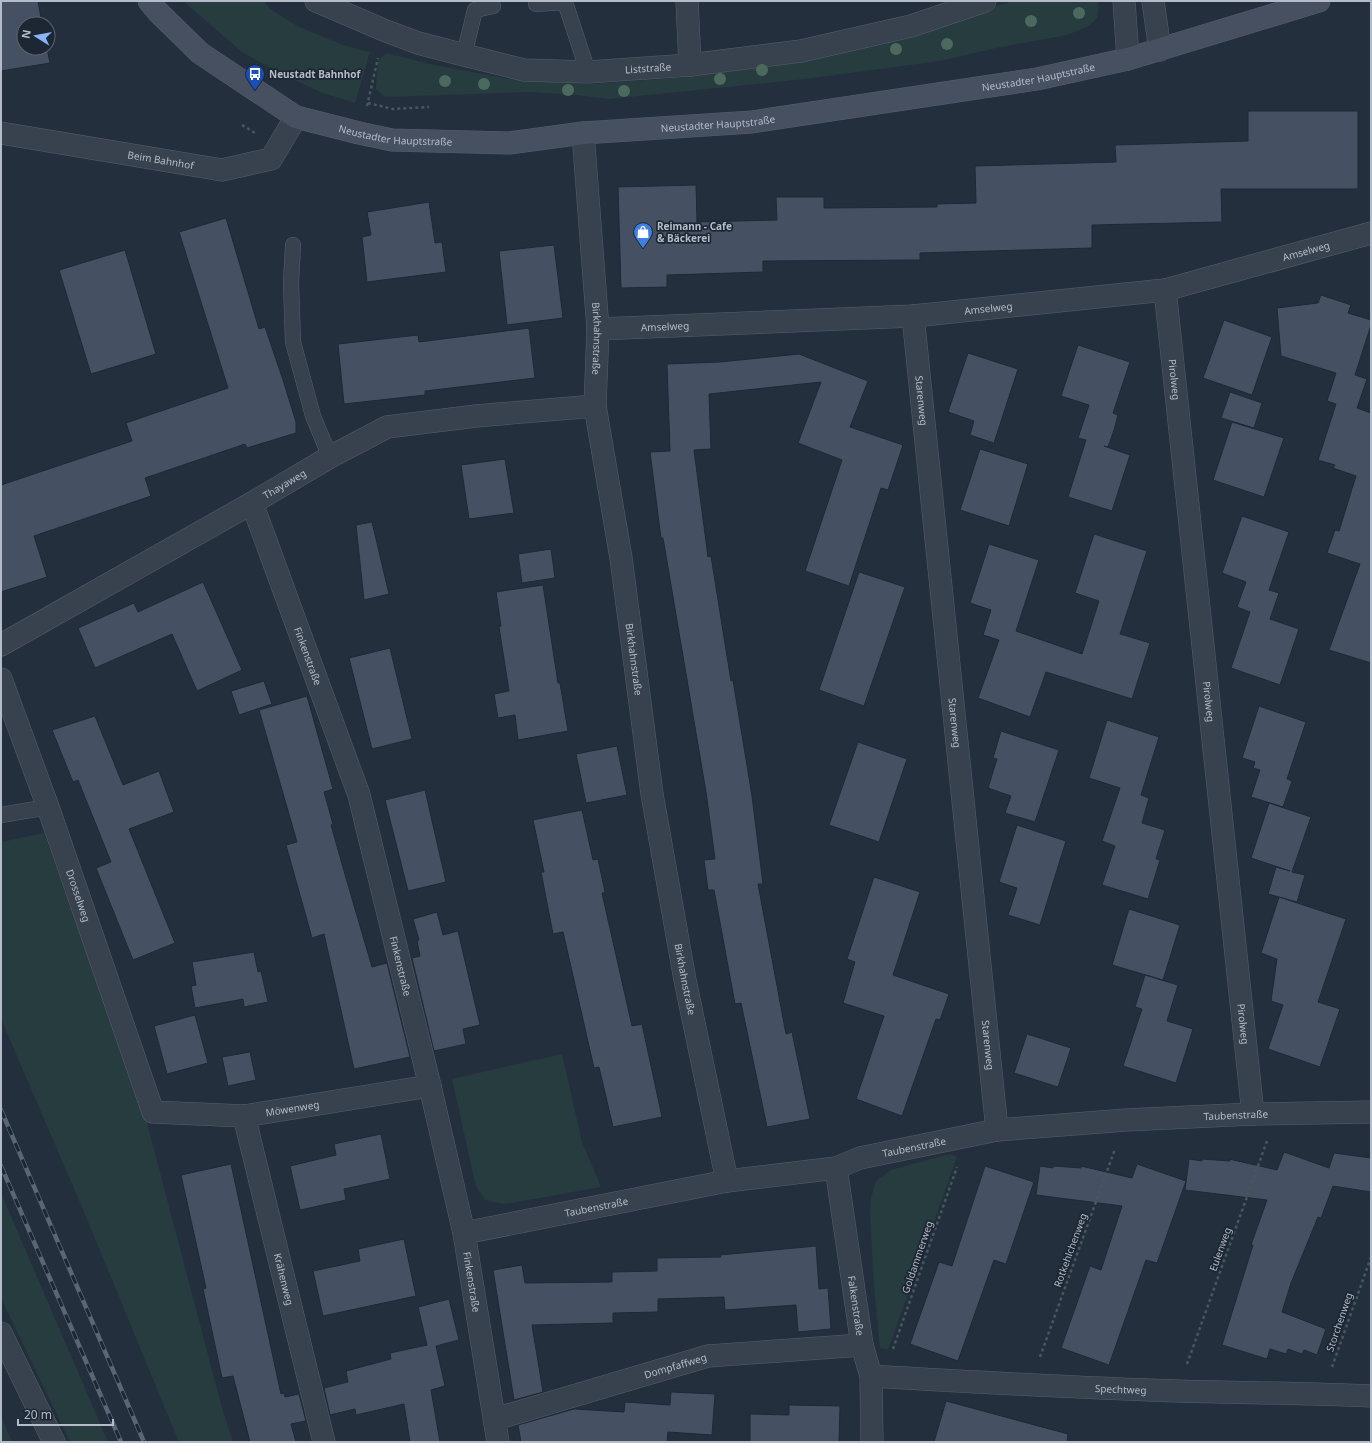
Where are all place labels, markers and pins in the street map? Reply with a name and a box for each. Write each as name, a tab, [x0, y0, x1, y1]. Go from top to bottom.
bus stop icon: Neustadt Bahnhof	[244, 63, 266, 91]
place label: Neustadt Bahnhof	[269, 67, 362, 81]
place label: Reimann - Cafe & Bäckerei	[657, 219, 732, 245]
shop icon: Reimann - Cafe & Bäckerei	[632, 221, 654, 249]

